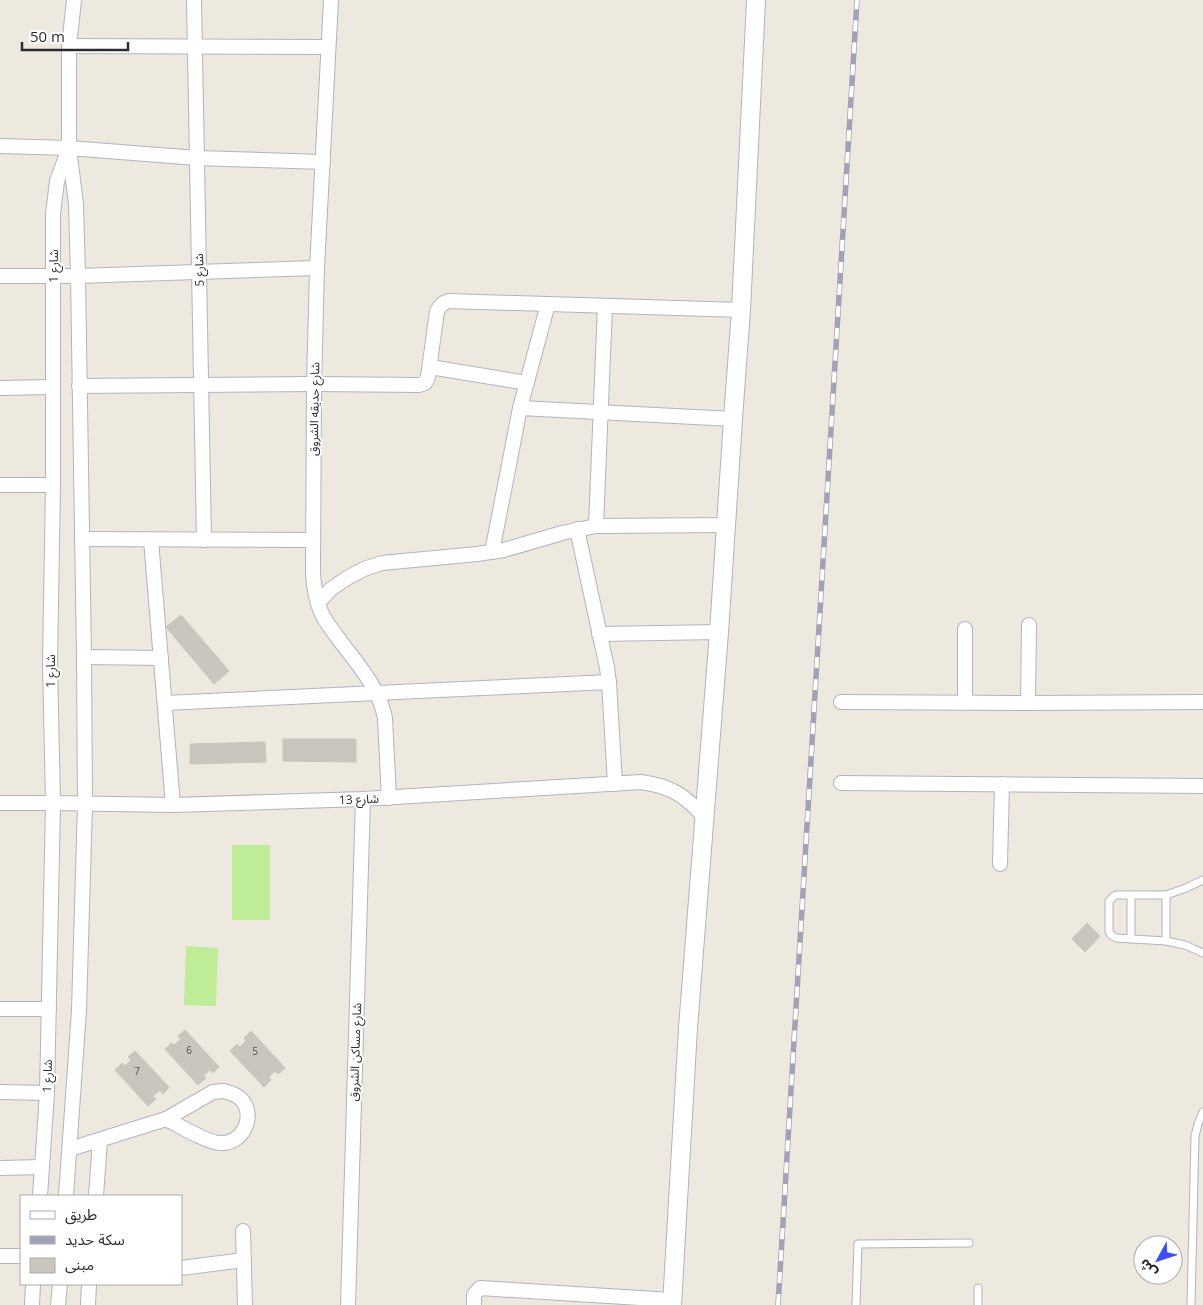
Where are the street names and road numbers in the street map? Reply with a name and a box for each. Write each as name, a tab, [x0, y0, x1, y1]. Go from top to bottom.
street label: شارع 1	[45, 249, 63, 283]
street label: شارع 5	[190, 253, 209, 287]
street label: شارع حديقه الشروق	[305, 362, 324, 456]
street label: شارع 1	[42, 654, 60, 688]
street label: شارع 13	[339, 790, 379, 809]
street label: شارع مساكن الشروق	[345, 1002, 366, 1102]
street label: شارع 1	[38, 1059, 57, 1093]

